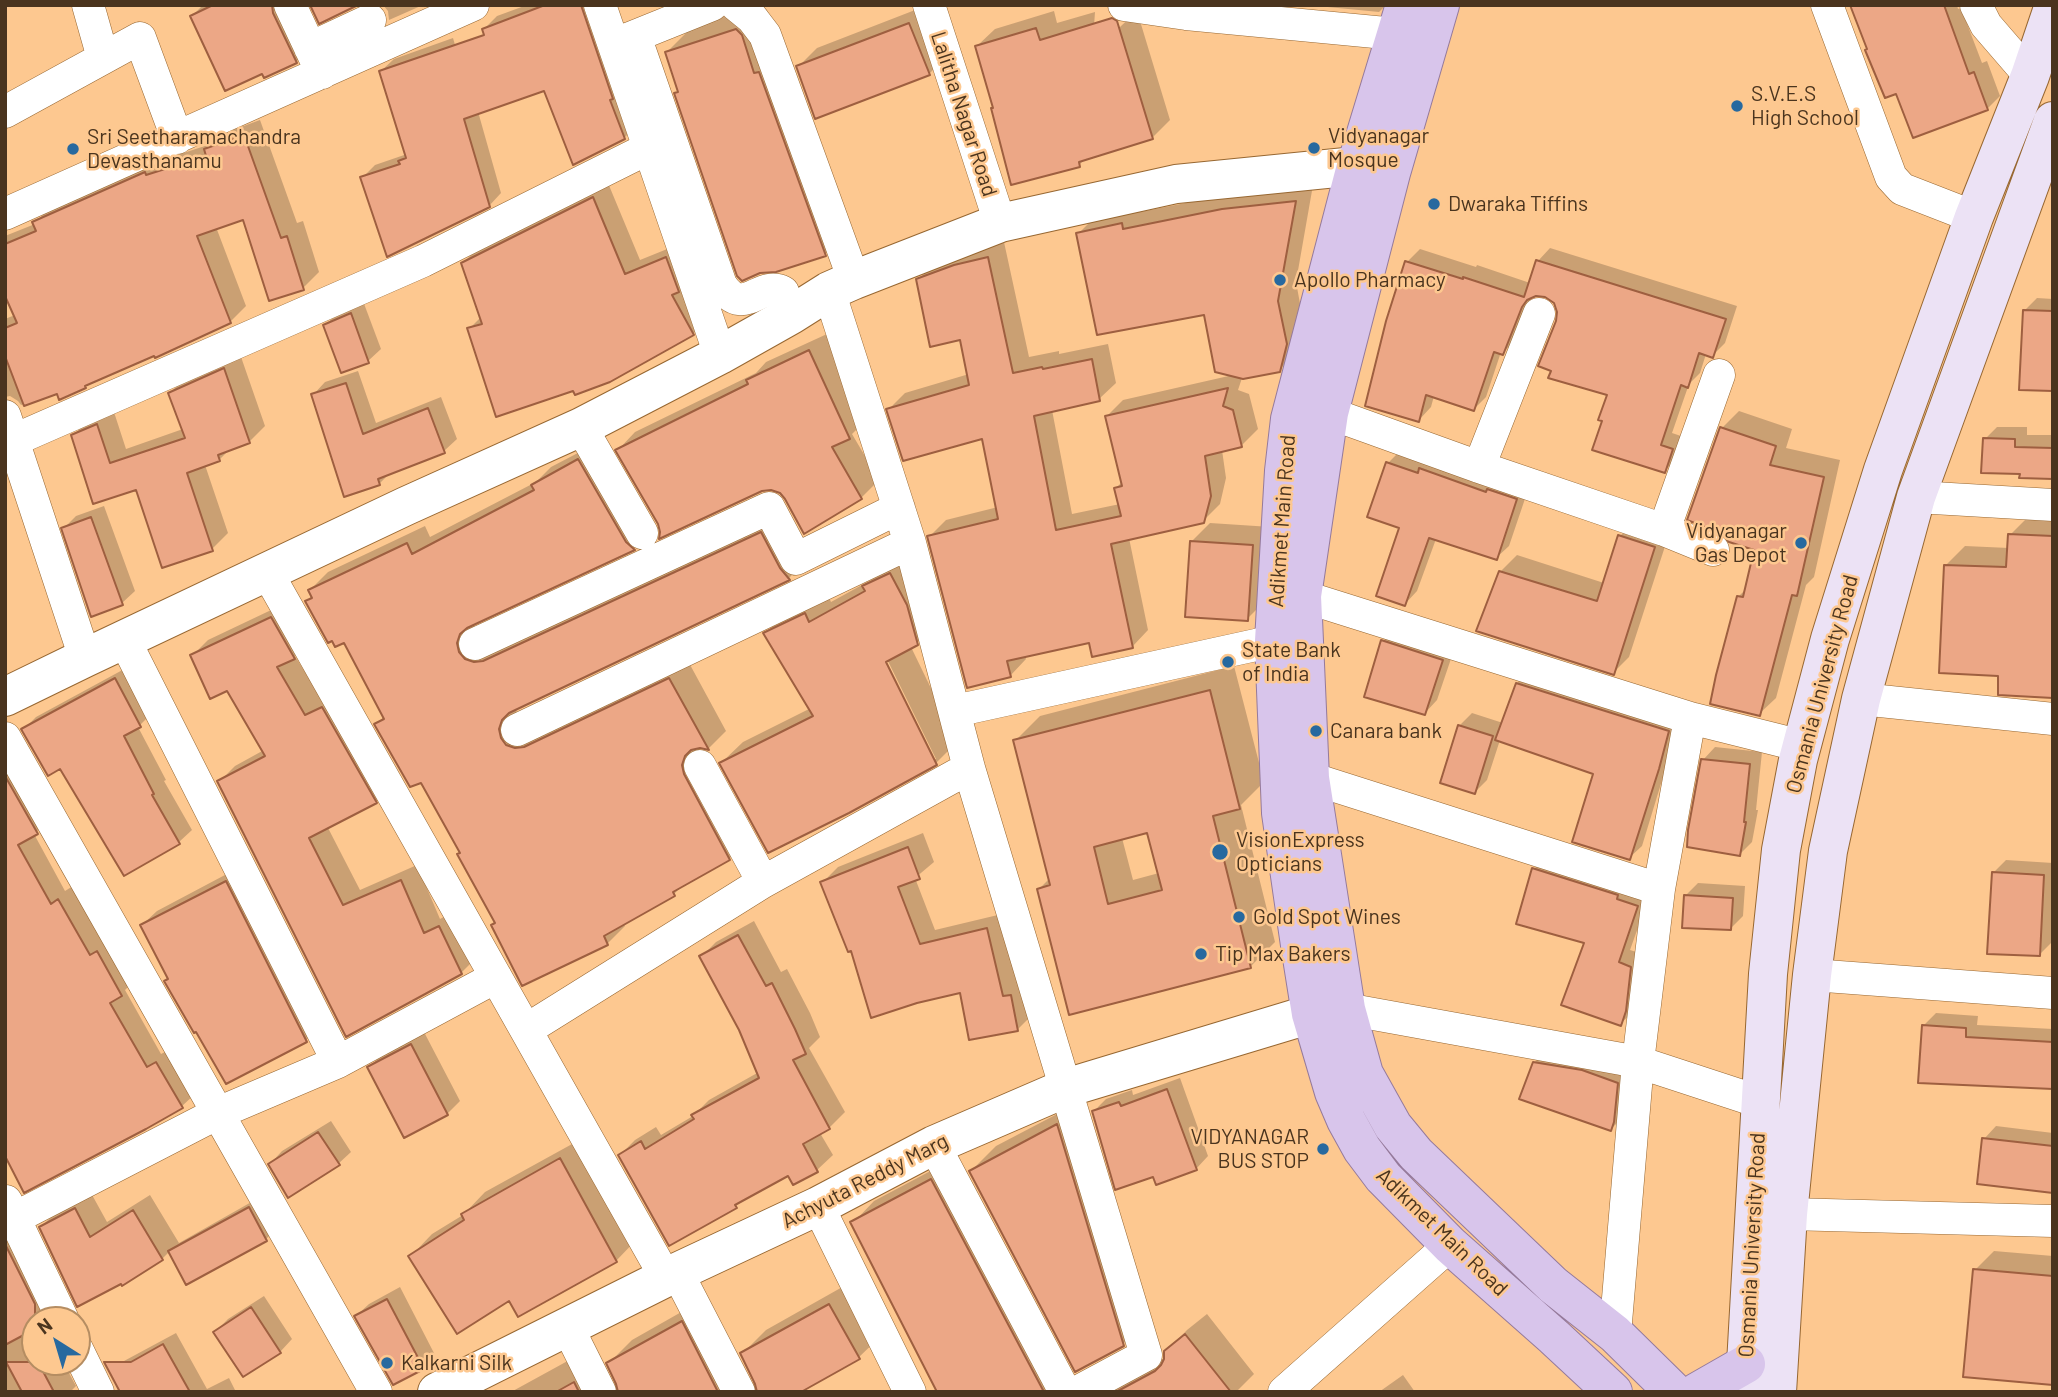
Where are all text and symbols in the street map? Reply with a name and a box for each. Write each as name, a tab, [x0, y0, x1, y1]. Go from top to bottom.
street label: Lalitha Nagar Road	[925, 28, 1003, 200]
place label: S.V.E.S High School	[1751, 81, 1859, 131]
marker: S.V.E.S High School	[1729, 98, 1745, 114]
place label: Vidyanagar Mosque	[1328, 123, 1429, 173]
place label: Sri Seetharamachandra Devasthanamu	[87, 124, 301, 174]
marker: Vidyanagar Mosque	[1306, 140, 1322, 156]
marker: Sri Seetharamachandra Devasthanamu	[65, 141, 81, 157]
place label: Dwaraka Tiffins	[1448, 191, 1588, 217]
marker: Dwaraka Tiffins	[1426, 196, 1442, 212]
place label: Apollo Pharmacy	[1294, 267, 1446, 293]
marker: Apollo Pharmacy	[1272, 272, 1288, 288]
street label: Adikmet Main Road	[1263, 434, 1301, 608]
place label: Vidyanagar Gas Depot	[1686, 518, 1787, 568]
marker: Vidyanagar Gas Depot	[1793, 535, 1809, 551]
street label: Osmania University Road	[1781, 572, 1863, 796]
place label: State Bank of India	[1242, 637, 1341, 687]
marker: State Bank of India	[1220, 654, 1236, 670]
place label: Canara bank	[1330, 718, 1442, 744]
marker: Canara bank	[1308, 723, 1324, 739]
place label: VisionExpress Opticians	[1236, 827, 1365, 877]
marker: VisionExpress Opticians	[1210, 842, 1230, 862]
place label: Gold Spot Wines	[1253, 904, 1401, 930]
marker: Gold Spot Wines	[1231, 909, 1247, 925]
place label: Tip Max Bakers	[1215, 941, 1351, 967]
marker: Tip Max Bakers	[1193, 946, 1209, 962]
place label: VIDYANAGAR BUS STOP	[1190, 1124, 1309, 1174]
street label: Achyuta Reddy Marg	[778, 1128, 952, 1234]
street label: Osmania University Road	[1734, 1132, 1770, 1358]
marker: VIDYANAGAR BUS STOP	[1315, 1141, 1331, 1157]
street label: Adikmet Main Road	[1371, 1163, 1513, 1301]
north arrow	[21, 1306, 91, 1376]
text: N	[32, 1312, 56, 1338]
place label: Kalkarni Silk	[401, 1350, 512, 1376]
marker: Kalkarni Silk	[379, 1355, 395, 1371]

